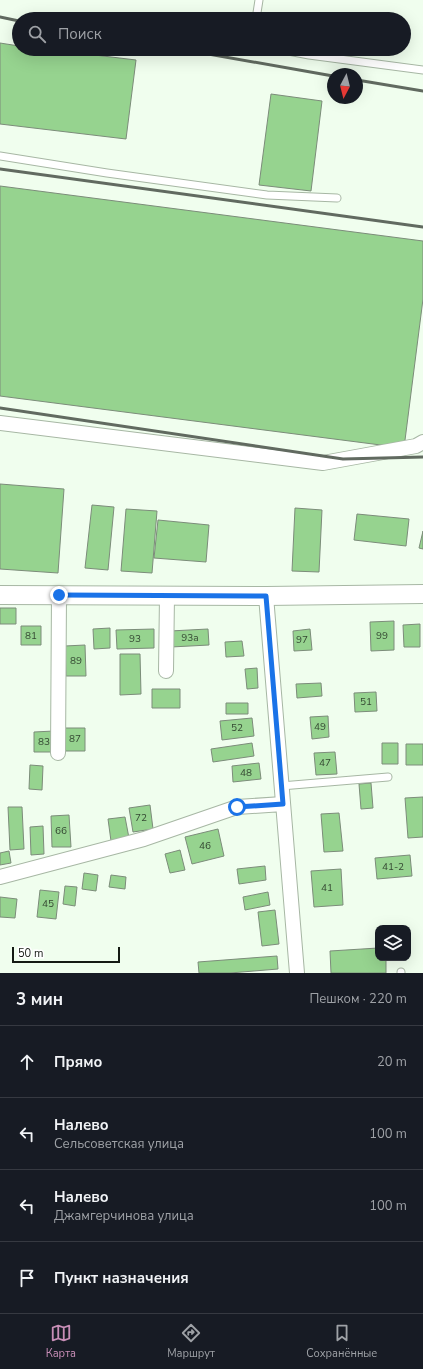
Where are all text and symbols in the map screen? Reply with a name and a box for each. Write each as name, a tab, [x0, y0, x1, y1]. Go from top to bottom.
search box	[12, 12, 411, 56]
icon: search	[26, 23, 48, 45]
text: Поиск	[58, 24, 102, 44]
north arrow	[327, 68, 363, 104]
route end	[50, 586, 68, 604]
house number: 81	[25, 629, 37, 643]
house number: 99	[376, 629, 388, 643]
house number: 93a	[181, 631, 199, 645]
house number: 93	[129, 632, 141, 646]
house number: 97	[296, 633, 308, 647]
house number: 89	[70, 654, 82, 668]
house number: 51	[360, 695, 372, 709]
house number: 49	[314, 720, 326, 734]
house number: 52	[231, 721, 243, 735]
house number: 87	[69, 732, 81, 746]
house number: 83	[38, 735, 50, 749]
house number: 47	[319, 756, 331, 770]
house number: 48	[240, 766, 252, 780]
route start	[228, 798, 246, 816]
house number: 72	[135, 811, 147, 825]
house number: 66	[55, 824, 67, 838]
house number: 46	[199, 839, 211, 853]
house number: 41-2	[382, 860, 404, 874]
house number: 41	[321, 881, 333, 895]
house number: 45	[42, 897, 54, 911]
map controls	[375, 925, 411, 961]
button: layers	[375, 925, 411, 961]
scale bar	[12, 945, 120, 964]
text: 50 m	[18, 946, 43, 961]
text: 3 мин	[16, 988, 63, 1011]
text: Пешком · 220 m	[309, 990, 407, 1008]
icon: ahead	[16, 1051, 38, 1073]
text: Прямо	[54, 1052, 102, 1072]
text: 20 m	[377, 1053, 407, 1071]
text: Налево	[54, 1115, 109, 1135]
icon: left	[16, 1123, 38, 1145]
text: 100 m	[369, 1125, 407, 1143]
text: Сельсоветская улица	[54, 1135, 184, 1153]
text: Налево	[54, 1187, 109, 1207]
icon: left	[16, 1195, 38, 1217]
text: 100 m	[369, 1197, 407, 1215]
text: Джамгерчинова улица	[54, 1207, 194, 1225]
icon: arrive	[16, 1267, 38, 1289]
text: Пункт назначения	[54, 1268, 189, 1288]
tab: Карта	[46, 1322, 76, 1361]
tab: Маршрут	[167, 1322, 215, 1361]
tab: Сохранённые	[306, 1322, 377, 1361]

